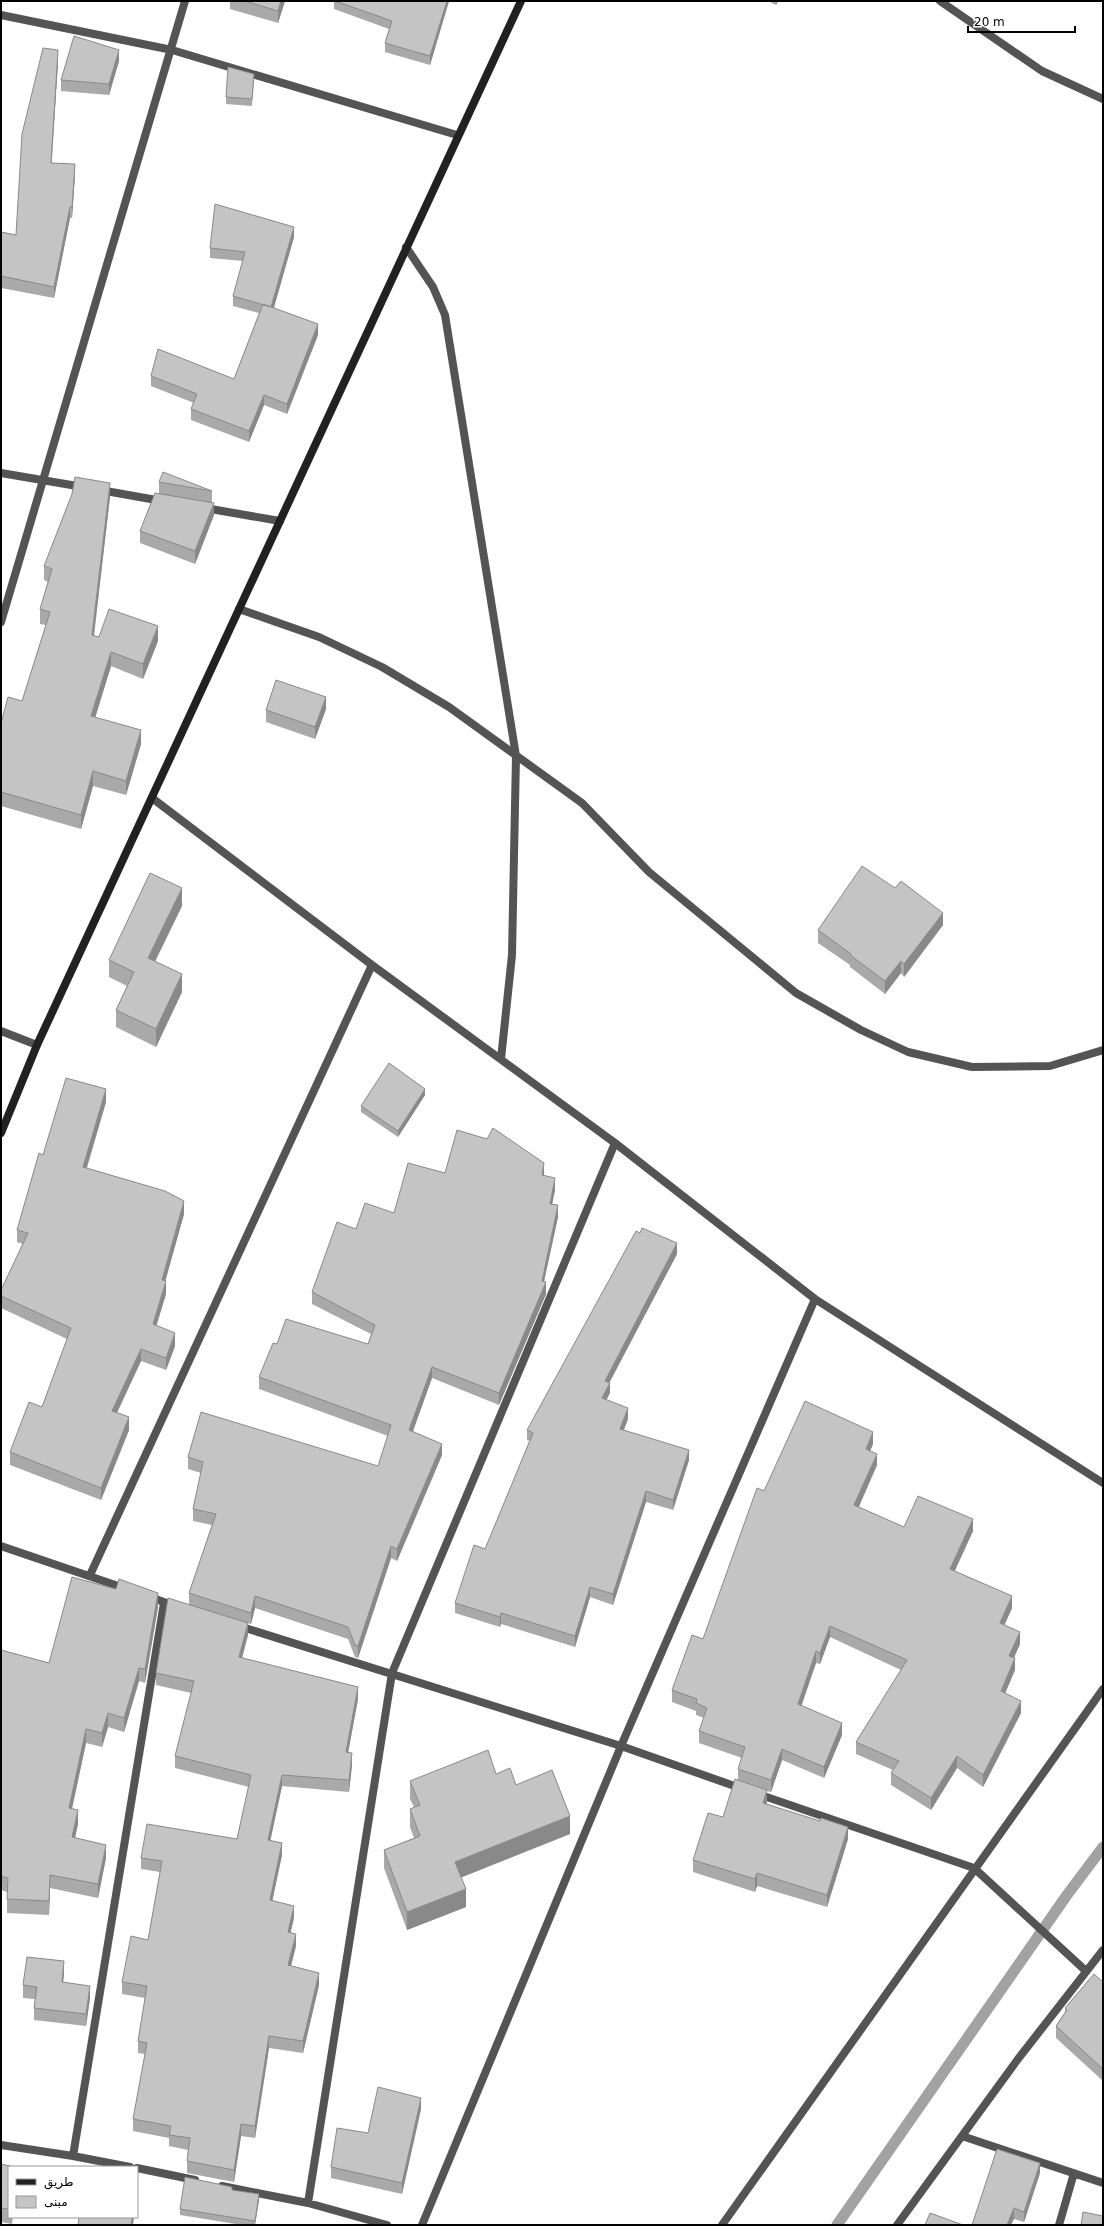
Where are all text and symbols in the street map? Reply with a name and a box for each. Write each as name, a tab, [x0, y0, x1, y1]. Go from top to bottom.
scale bar	[968, 8, 1075, 34]
text: 20 m	[974, 15, 1005, 29]
legend	[8, 2166, 138, 2218]
text: طريق	[44, 2175, 74, 2190]
text: مبنى	[44, 2195, 68, 2209]

